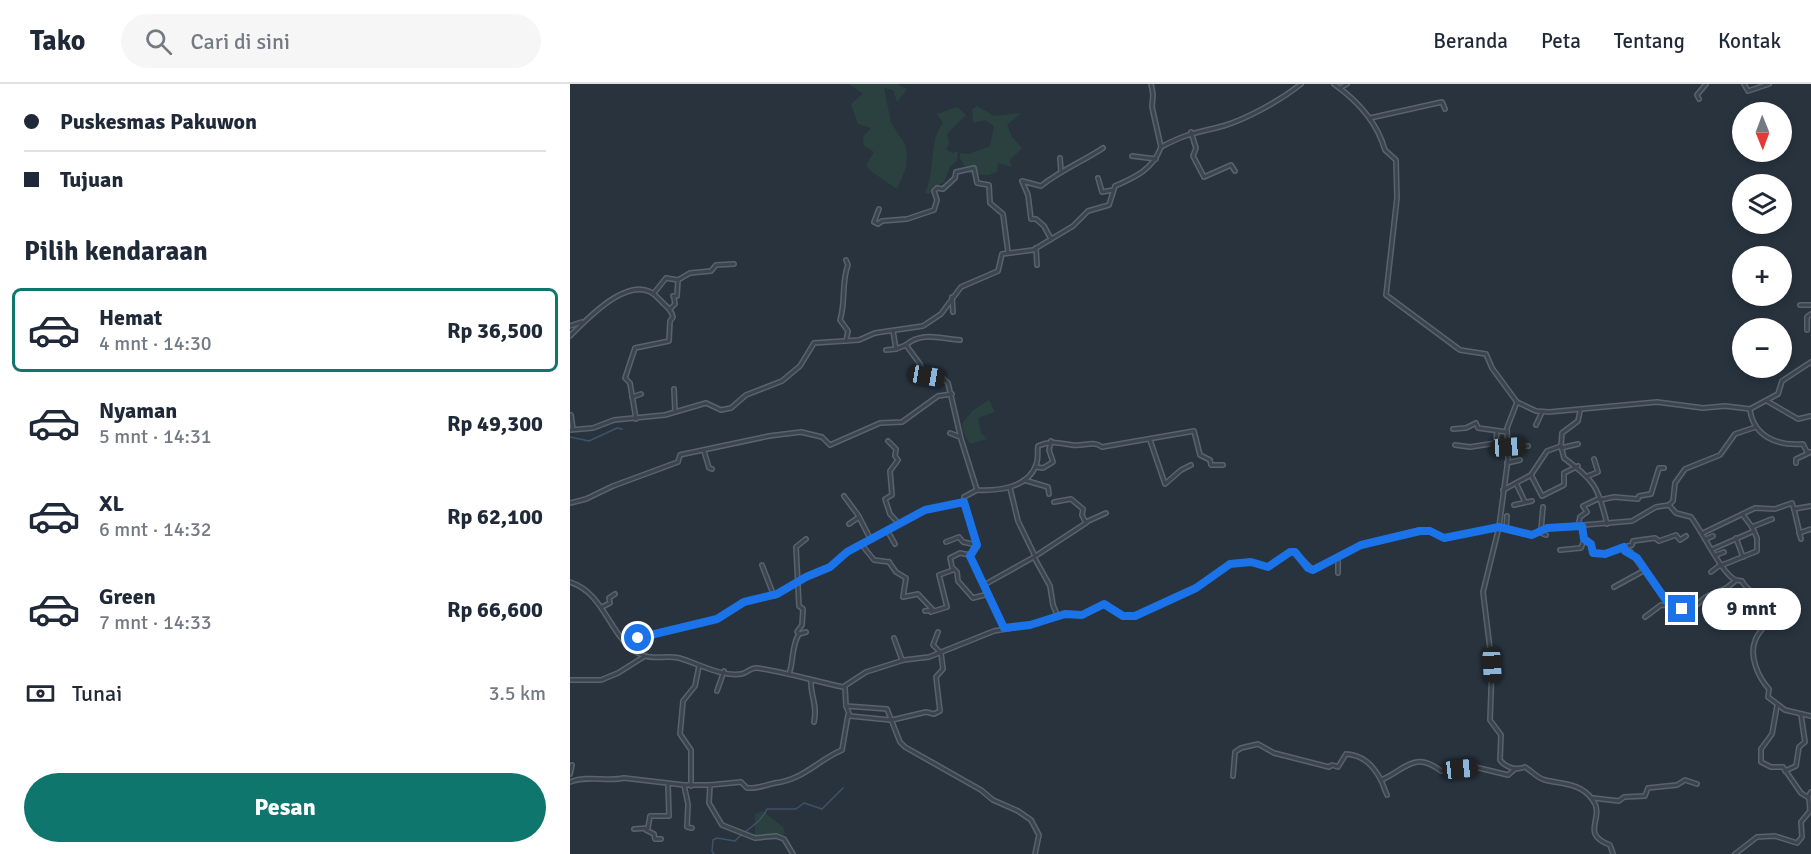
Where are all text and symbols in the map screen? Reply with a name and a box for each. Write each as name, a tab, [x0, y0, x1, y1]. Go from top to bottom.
search box	[121, 14, 541, 68]
text: Tako	[30, 24, 85, 58]
icon: search	[142, 25, 175, 58]
text: Cari di sini	[190, 28, 290, 55]
text: Beranda	[1433, 28, 1508, 54]
text: Peta	[1541, 28, 1581, 54]
text: Tentang	[1614, 28, 1685, 54]
text: Kontak	[1718, 28, 1781, 54]
north arrow	[1732, 102, 1792, 162]
map controls	[1732, 102, 1792, 378]
text: Puskesmas Pakuwon	[60, 108, 257, 135]
text: Tujuan	[60, 166, 123, 193]
button: layers	[1732, 174, 1792, 234]
text: Pilih kendaraan	[24, 235, 208, 268]
button: +	[1732, 246, 1792, 306]
icon: car	[27, 303, 81, 357]
text: Hemat	[99, 304, 162, 331]
text: Rp 36,500	[447, 317, 543, 344]
button: −	[1732, 318, 1792, 378]
text: 4 mnt · 14:30	[99, 331, 212, 356]
car	[908, 364, 946, 388]
icon: car	[27, 396, 81, 450]
text: Nyaman	[99, 397, 177, 424]
text: Rp 49,300	[447, 410, 543, 437]
text: 5 mnt · 14:31	[99, 424, 212, 449]
car	[1489, 437, 1527, 457]
icon: car	[27, 489, 81, 543]
text: XL	[99, 490, 124, 517]
text: Rp 62,100	[447, 503, 543, 530]
text: 6 mnt · 14:32	[99, 517, 212, 542]
icon: car	[27, 582, 81, 636]
text: Green	[99, 583, 156, 610]
callout: 9 mnt	[1703, 588, 1802, 630]
route end	[1668, 595, 1695, 622]
text: Rp 66,600	[447, 596, 543, 623]
text: 9 mnt	[1727, 596, 1776, 621]
text: 7 mnt · 14:33	[99, 610, 212, 635]
route start	[624, 624, 651, 651]
car	[1482, 647, 1502, 683]
icon: cash	[24, 677, 57, 710]
text: Tunai	[72, 680, 122, 707]
text: 3.5 km	[489, 681, 546, 706]
car	[1441, 758, 1479, 780]
button: Pesan	[24, 773, 546, 842]

